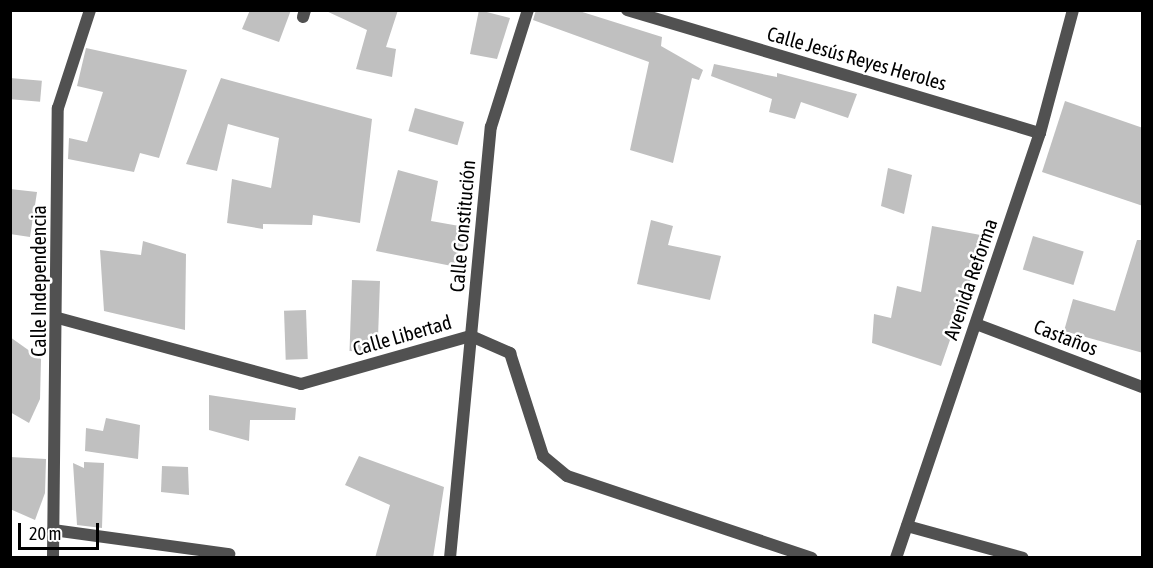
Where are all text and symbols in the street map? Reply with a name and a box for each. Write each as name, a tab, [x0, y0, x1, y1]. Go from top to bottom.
street label: Calle Jesús Reyes Heroles	[765, 21, 949, 95]
street label: Calle Constitución	[444, 159, 480, 293]
street label: Calle Independencia	[26, 205, 50, 357]
street label: Avenida Reforma	[938, 215, 1002, 343]
street label: Calle Libertad	[350, 309, 454, 361]
street label: Castaños	[1031, 314, 1101, 360]
scale bar	[21, 511, 102, 549]
text: 20 m	[29, 523, 61, 544]

